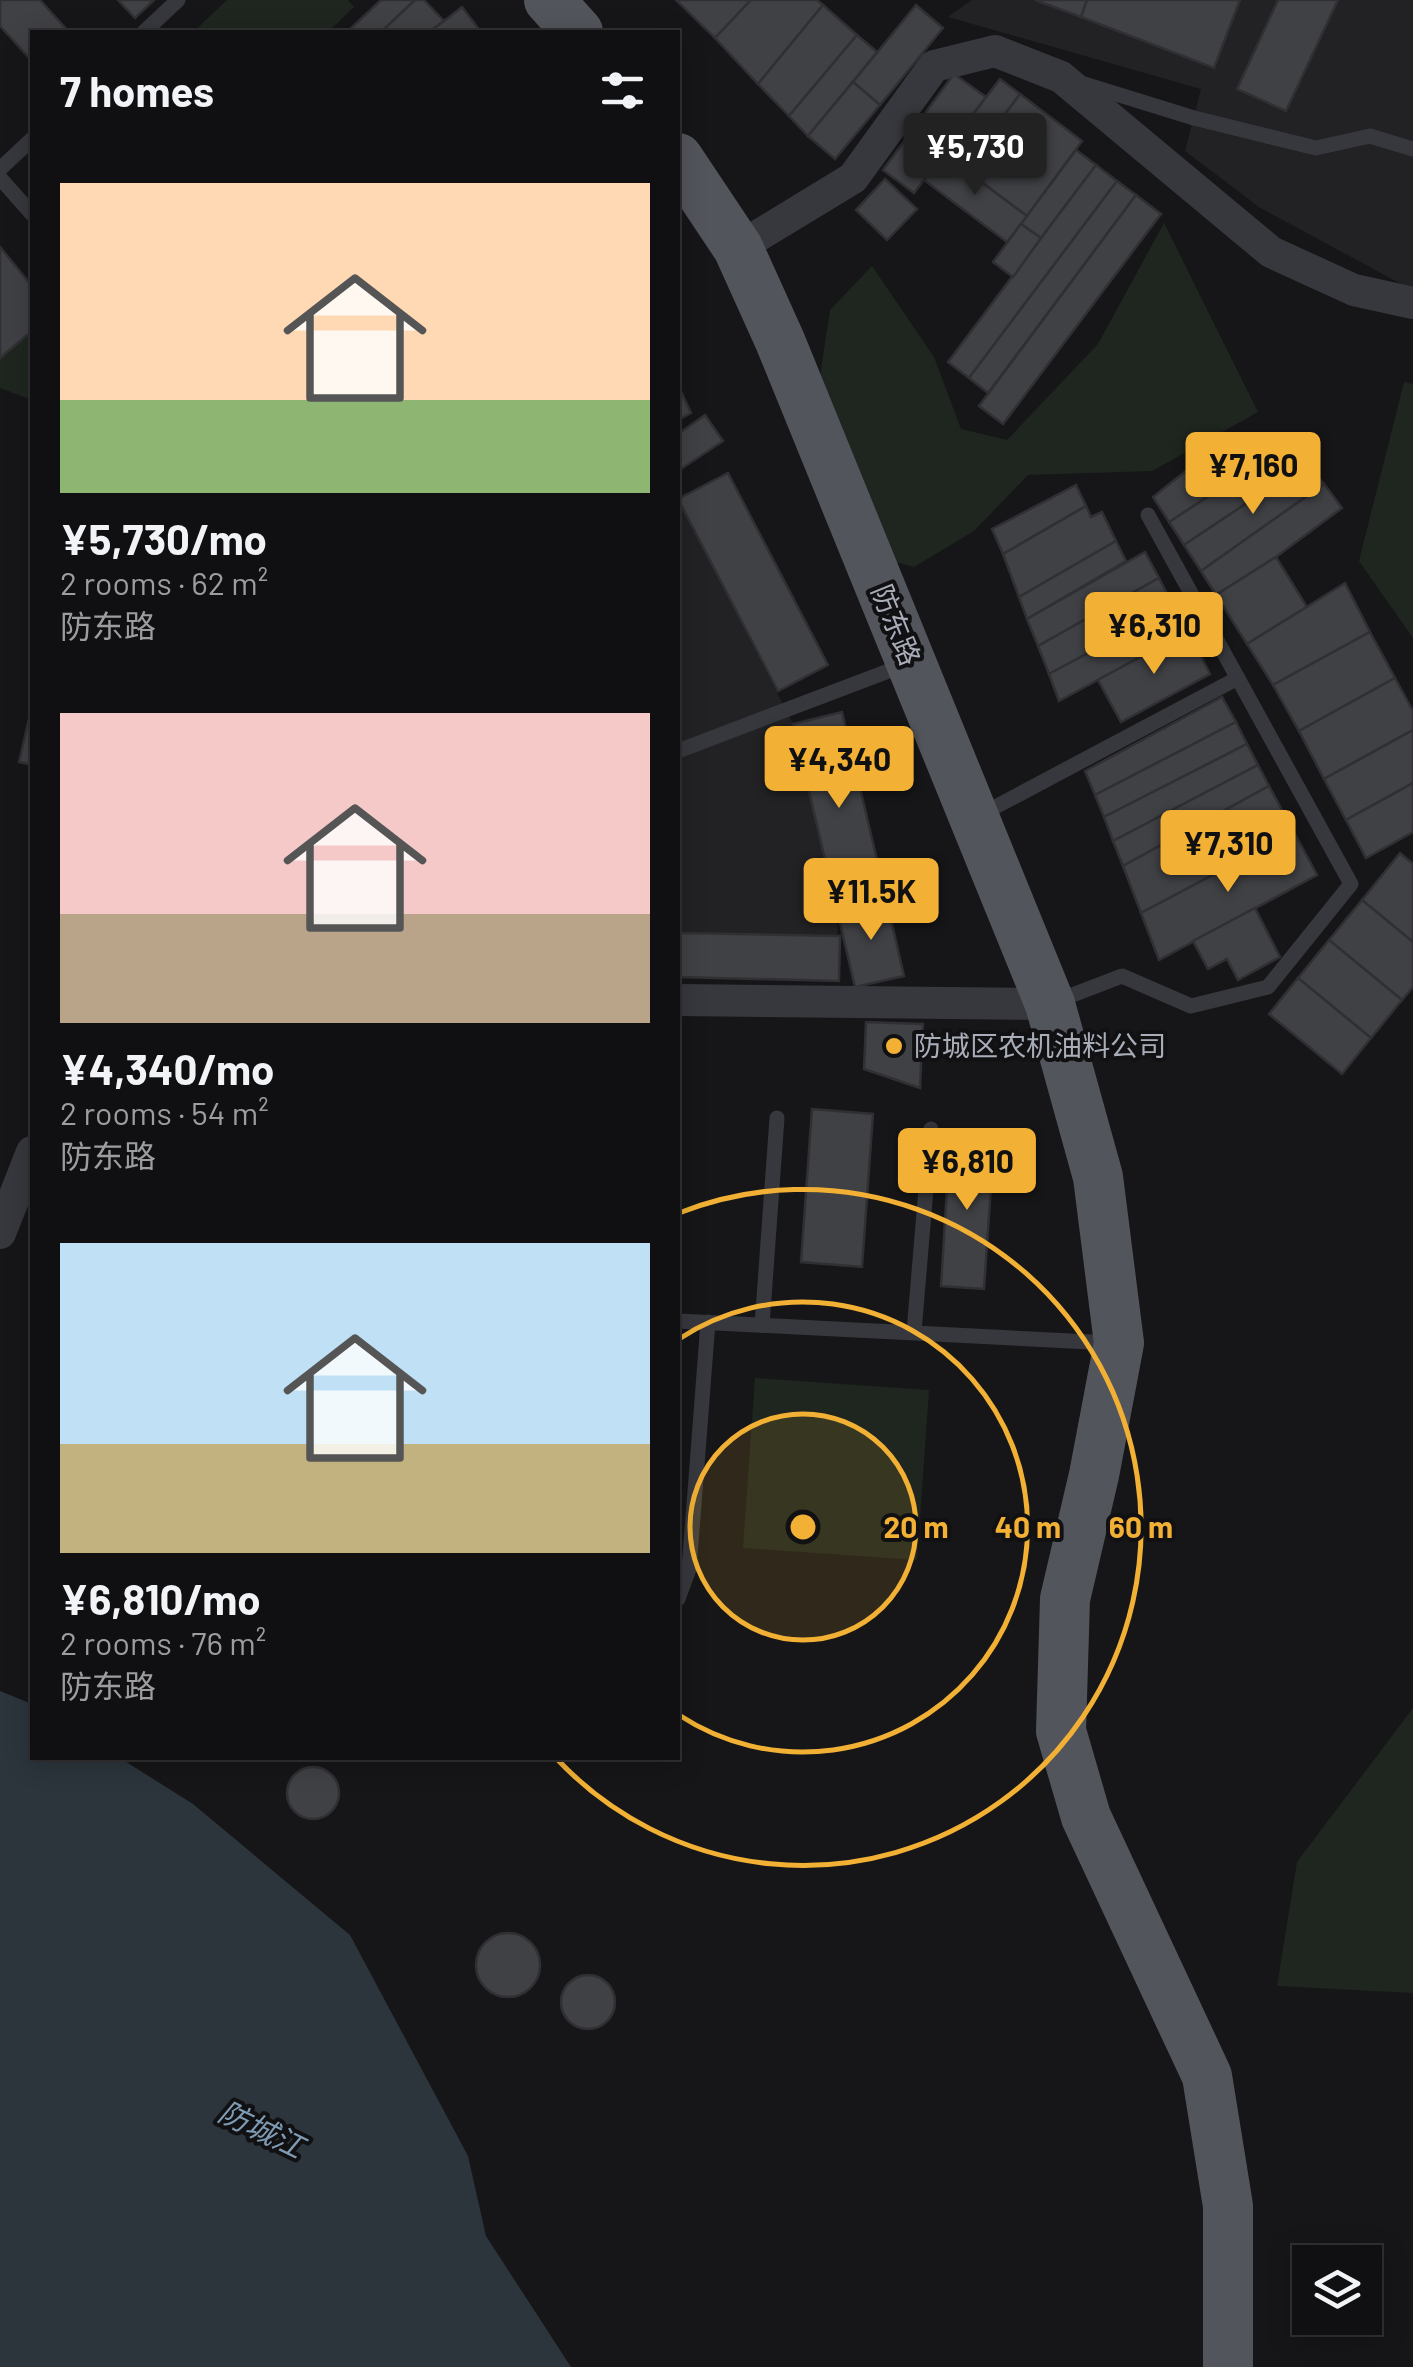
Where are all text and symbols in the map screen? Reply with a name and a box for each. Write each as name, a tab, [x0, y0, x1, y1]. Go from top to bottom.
icon: filters	[595, 63, 650, 118]
text: 7 homes	[60, 65, 214, 115]
pin: ¥5,730	[894, 113, 1056, 198]
text: ¥5,730	[925, 126, 1025, 164]
icon: home	[265, 248, 445, 428]
pin: ¥7,160	[1172, 432, 1334, 517]
text: ¥7,160	[1208, 445, 1298, 483]
text: ¥5,730/mo	[60, 513, 267, 563]
text: 2 rooms · 62 m²	[60, 563, 268, 601]
street label: 防东路	[865, 579, 928, 670]
pin: ¥6,310	[1073, 592, 1235, 677]
text: ¥6,310	[1107, 605, 1201, 643]
text: 防东路	[60, 606, 156, 644]
pin: ¥4,340	[758, 726, 920, 811]
text: ¥4,340	[787, 739, 891, 777]
icon: home	[265, 778, 445, 958]
pin: ¥7,310	[1147, 810, 1309, 895]
text: ¥7,310	[1183, 823, 1273, 861]
pin: ¥11.5K	[790, 858, 952, 943]
text: ¥11.5K	[826, 871, 916, 909]
place label: 防城区农机油料公司	[914, 1028, 1166, 1062]
marker: 防城区农机油料公司	[883, 1035, 905, 1057]
text: ¥4,340/mo	[60, 1043, 274, 1093]
text: 2 rooms · 54 m²	[60, 1093, 269, 1131]
pin: ¥6,810	[886, 1128, 1048, 1213]
text: 防东路	[60, 1136, 156, 1174]
text: ¥6,810	[920, 1141, 1014, 1179]
icon: home	[265, 1308, 445, 1488]
text: 20 m	[884, 1508, 948, 1544]
text: 40 m	[995, 1508, 1061, 1544]
text: 60 m	[1109, 1508, 1173, 1544]
centre of rings	[785, 1509, 821, 1545]
text: ¥6,810/mo	[60, 1573, 261, 1623]
text: 2 rooms · 76 m²	[60, 1623, 266, 1661]
text: 防东路	[60, 1666, 156, 1704]
water label: 防城江	[214, 2092, 313, 2165]
map controls	[1292, 2245, 1382, 2335]
button: layers	[1292, 2245, 1382, 2335]

